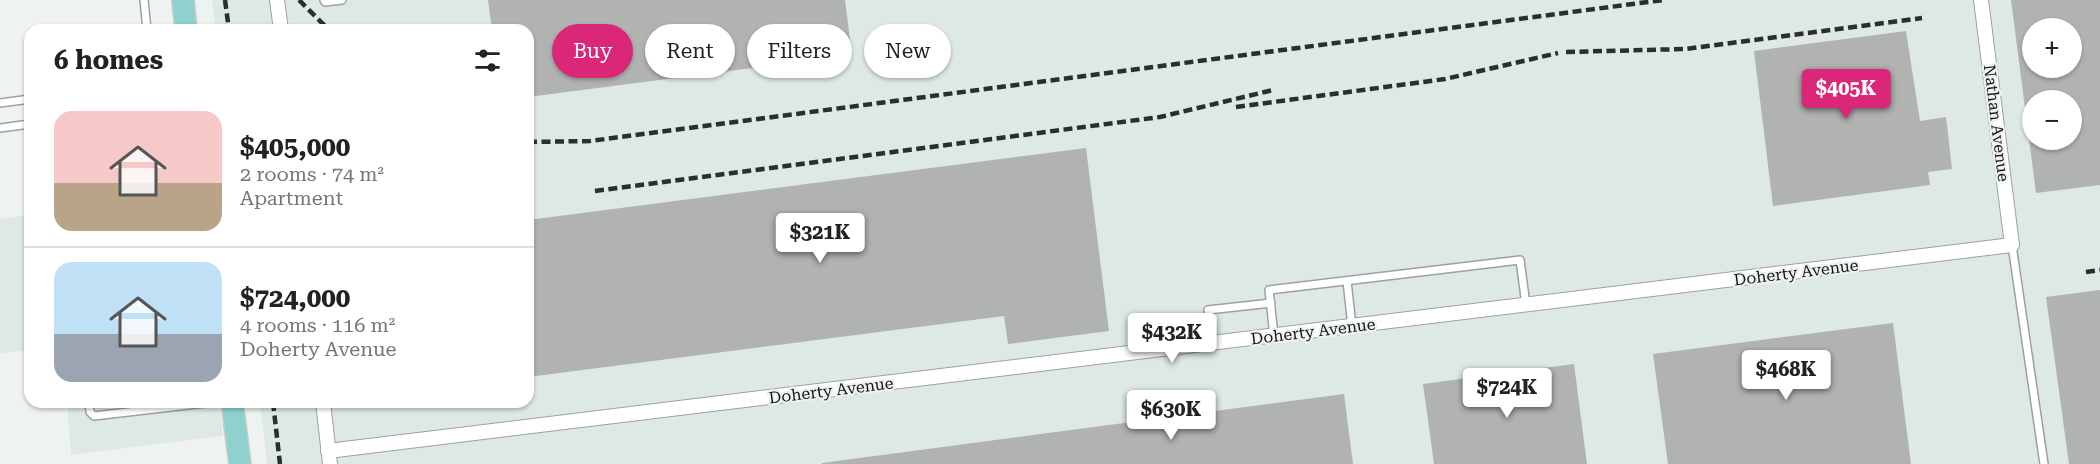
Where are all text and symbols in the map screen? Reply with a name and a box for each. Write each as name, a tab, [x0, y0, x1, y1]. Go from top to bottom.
map controls	[2022, 18, 2082, 150]
button: +	[2022, 18, 2082, 78]
chip: Buy	[552, 24, 633, 78]
chip: Rent	[645, 24, 735, 78]
chip: Filters	[747, 24, 852, 78]
chip: New	[864, 24, 951, 78]
icon: filters	[471, 44, 504, 77]
text: 6 homes	[54, 45, 163, 75]
street label: Nathan Avenue	[1980, 63, 2013, 183]
pin: $405K	[1804, 69, 1888, 120]
text: $405K	[1816, 76, 1876, 100]
button: −	[2022, 90, 2082, 150]
text: $405,000	[240, 132, 350, 162]
icon: home	[102, 135, 174, 207]
text: 2 rooms · 74 m²	[240, 162, 384, 186]
text: Apartment	[240, 186, 343, 210]
pin: $321K	[778, 213, 862, 264]
text: $321K	[790, 220, 850, 244]
street label: Doherty Avenue	[1733, 255, 1860, 290]
text: $724,000	[240, 283, 350, 313]
icon: home	[102, 286, 174, 358]
text: 4 rooms · 116 m²	[240, 313, 395, 337]
pin: $432K	[1130, 313, 1214, 364]
street label: Doherty Avenue	[1250, 314, 1377, 349]
text: $432K	[1142, 320, 1202, 344]
text: Doherty Avenue	[240, 337, 397, 361]
pin: $468K	[1744, 350, 1828, 401]
text: $468K	[1756, 357, 1816, 381]
pin: $724K	[1465, 368, 1549, 419]
street label: Doherty Avenue	[768, 373, 895, 408]
text: $724K	[1477, 375, 1537, 399]
pin: $630K	[1129, 390, 1213, 441]
text: $630K	[1141, 397, 1201, 421]

